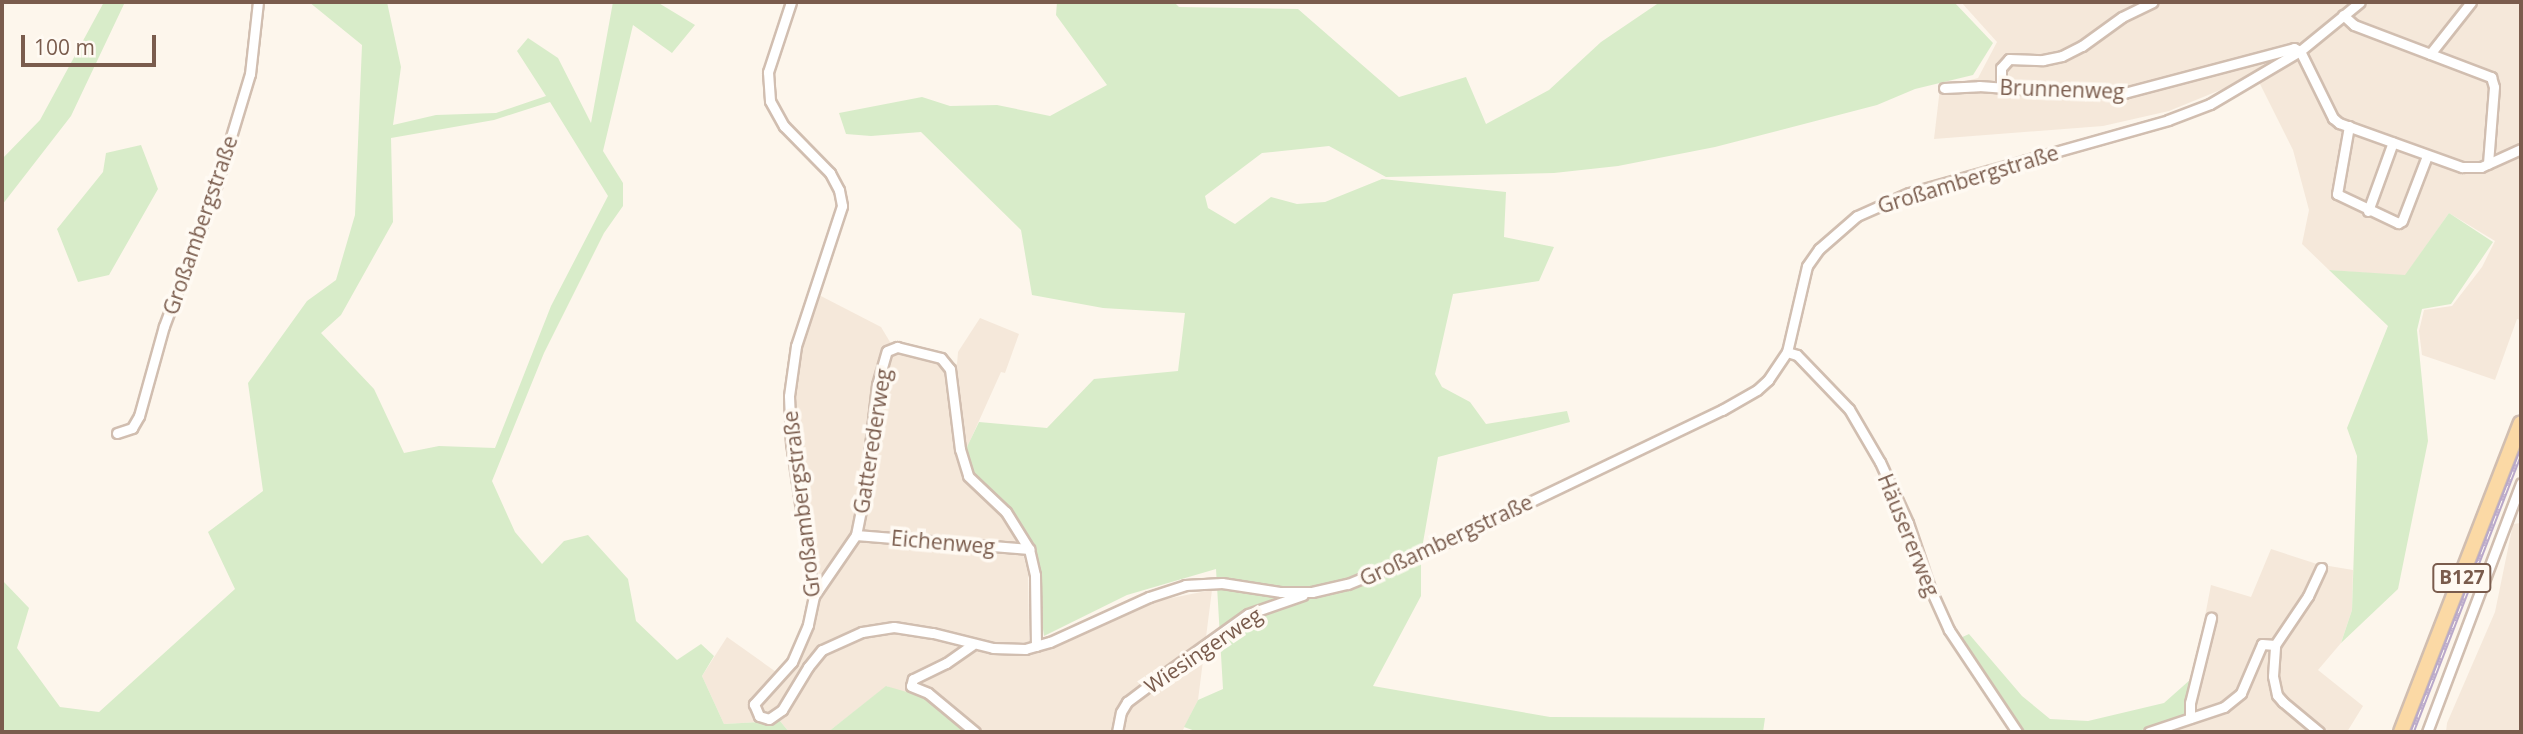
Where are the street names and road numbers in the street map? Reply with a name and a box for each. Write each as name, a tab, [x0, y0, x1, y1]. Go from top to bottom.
street label: Brunnenweg	[1999, 74, 2125, 104]
street label: Großambergstraße	[157, 132, 243, 318]
street label: Großambergstraße	[1874, 139, 2062, 219]
street label: Gatterederweg	[848, 367, 896, 515]
street label: Großambergstraße	[777, 409, 825, 599]
street label: Häusererweg	[1873, 470, 1945, 600]
street label: Großambergstraße	[1356, 489, 1536, 591]
street label: Eichenweg	[890, 525, 996, 559]
road number: B127	[2432, 562, 2492, 594]
street label: Wiesingerweg	[1140, 602, 1266, 698]

